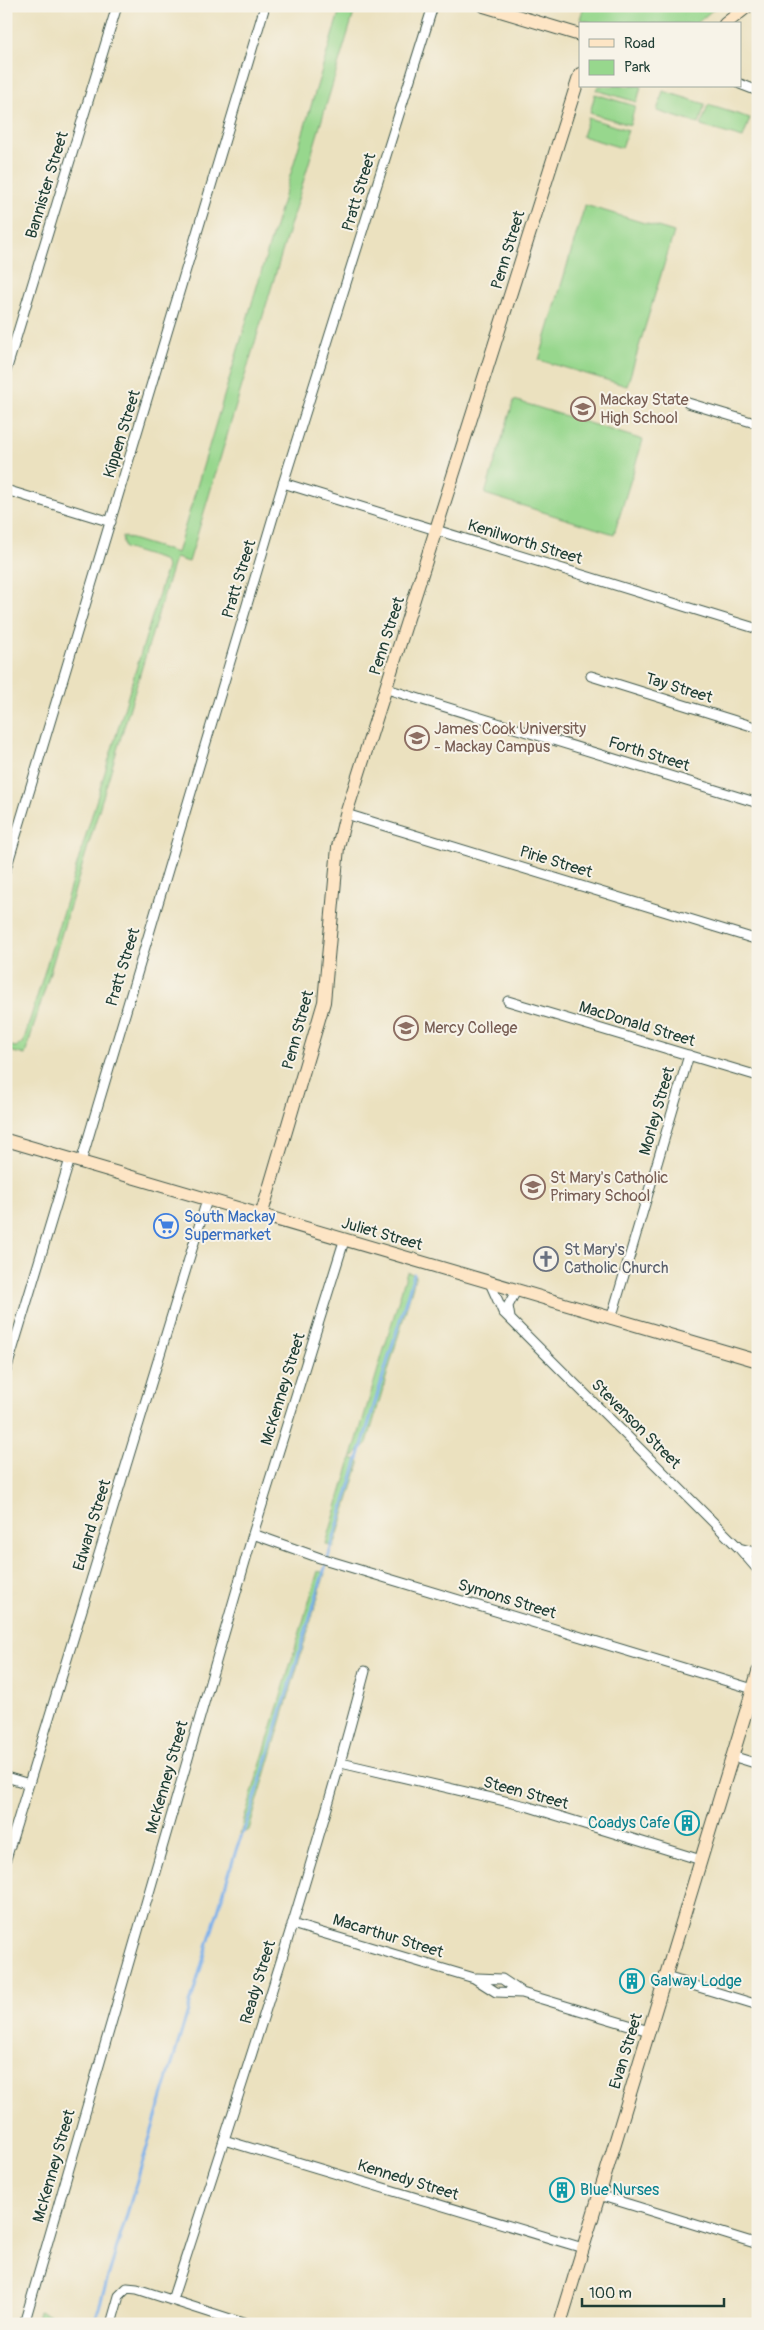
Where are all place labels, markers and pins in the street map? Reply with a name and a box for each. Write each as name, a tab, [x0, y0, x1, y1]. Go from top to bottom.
place label: Mackay State High School	[600, 390, 689, 428]
school or university icon: Mackay State High School	[570, 396, 596, 422]
place label: James Cook University - Mackay Campus	[434, 719, 586, 757]
school or university icon: James Cook University - Mackay Campus	[404, 725, 430, 751]
school or university icon: Mercy College	[393, 1015, 419, 1041]
place label: Mercy College	[424, 1018, 518, 1038]
place label: St Mary's Catholic Primary School	[550, 1168, 668, 1206]
school or university icon: St Mary's Catholic Primary School	[520, 1174, 546, 1200]
place label: South Mackay Supermarket	[184, 1207, 276, 1245]
supermarket icon: South Mackay Supermarket	[153, 1213, 179, 1239]
place label: St Mary's Catholic Church	[564, 1240, 668, 1278]
church icon: St Mary's Catholic Church	[533, 1246, 559, 1272]
building icon: Coadys Cafe	[674, 1810, 700, 1836]
place label: Coadys Cafe	[588, 1813, 670, 1833]
building icon: Galway Lodge	[619, 1968, 645, 1994]
place label: Galway Lodge	[650, 1971, 742, 1991]
building icon: Blue Nurses	[549, 2177, 575, 2203]
place label: Blue Nurses	[580, 2180, 659, 2200]

